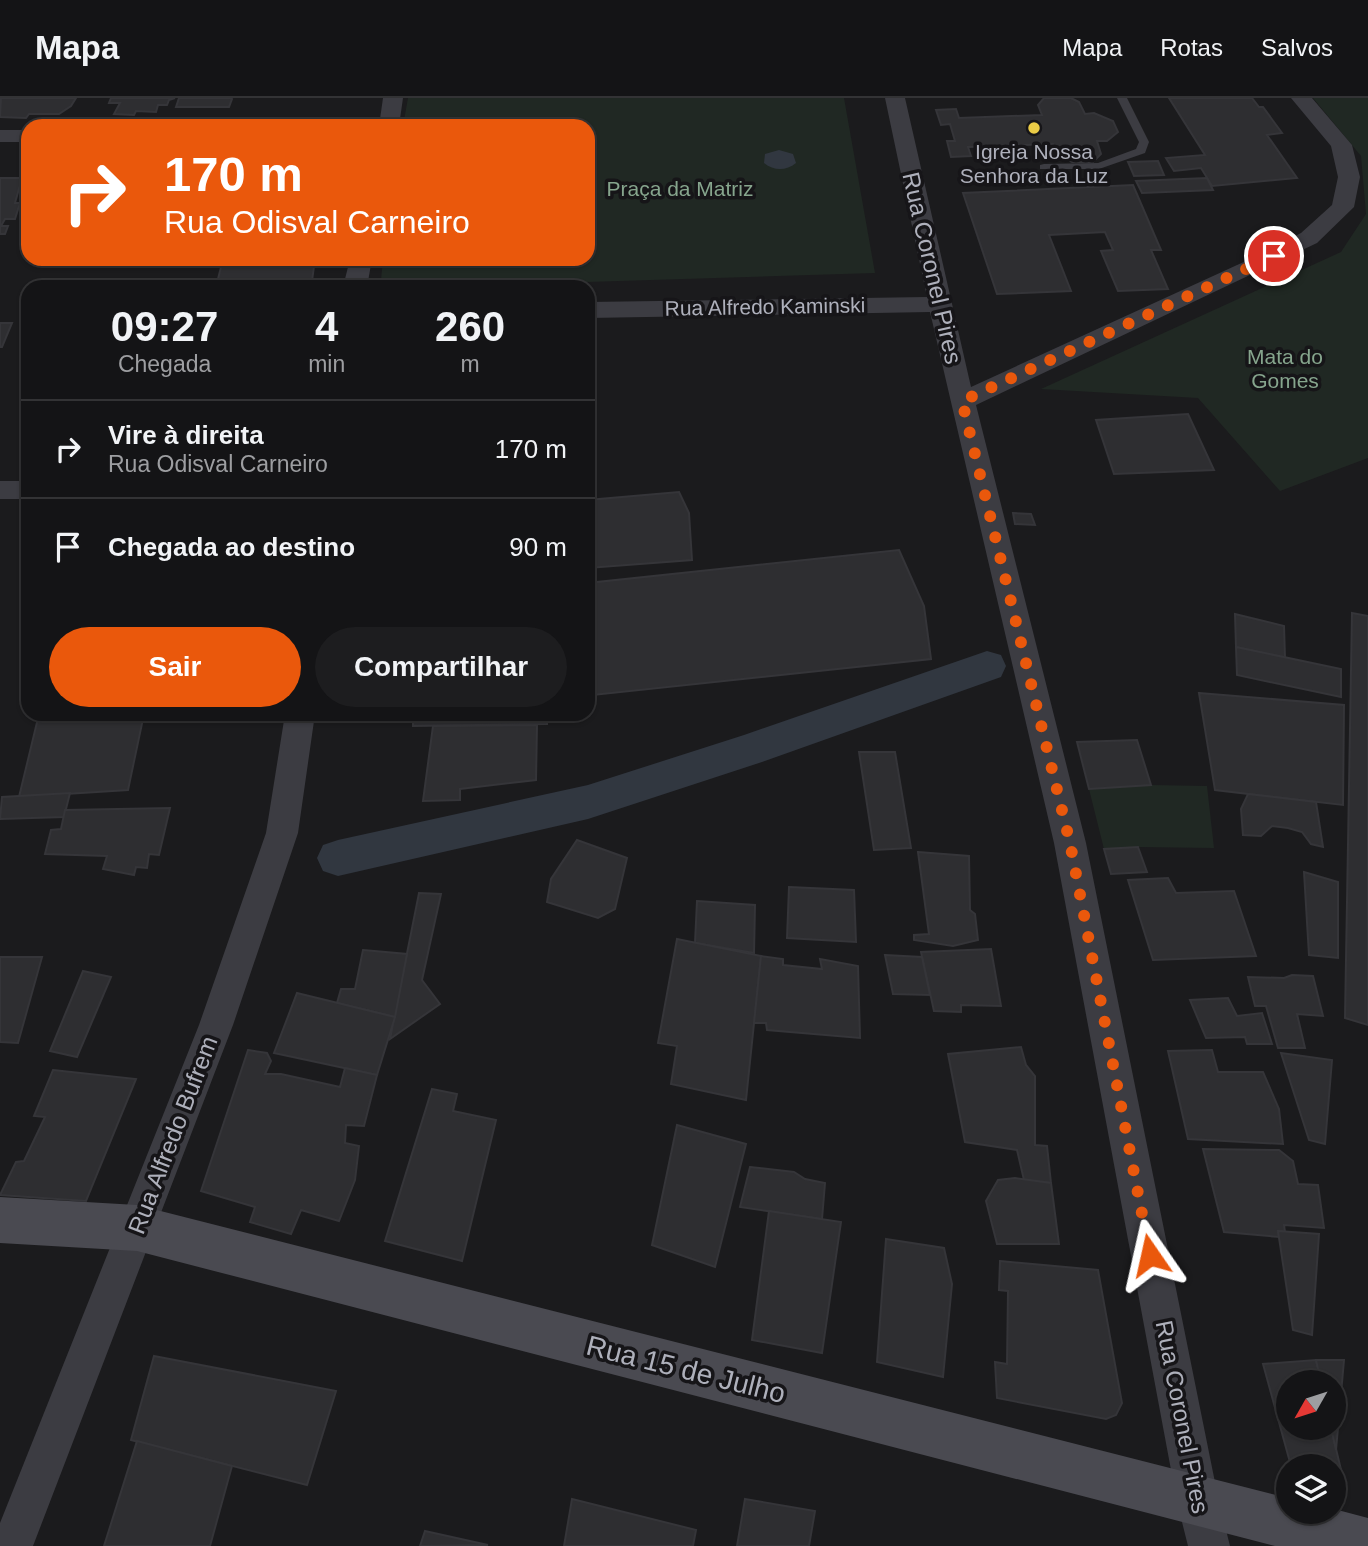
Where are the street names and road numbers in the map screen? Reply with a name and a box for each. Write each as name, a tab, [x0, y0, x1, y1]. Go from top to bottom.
street label: Rua Coronel Pires	[897, 169, 968, 366]
street label: Rua Alfredo Kaminski	[664, 293, 866, 320]
street label: Rua Alfredo Bufrem	[122, 1032, 223, 1237]
street label: Rua Coronel Pires	[1151, 1318, 1214, 1516]
street label: Rua 15 de Julho	[583, 1330, 789, 1409]

